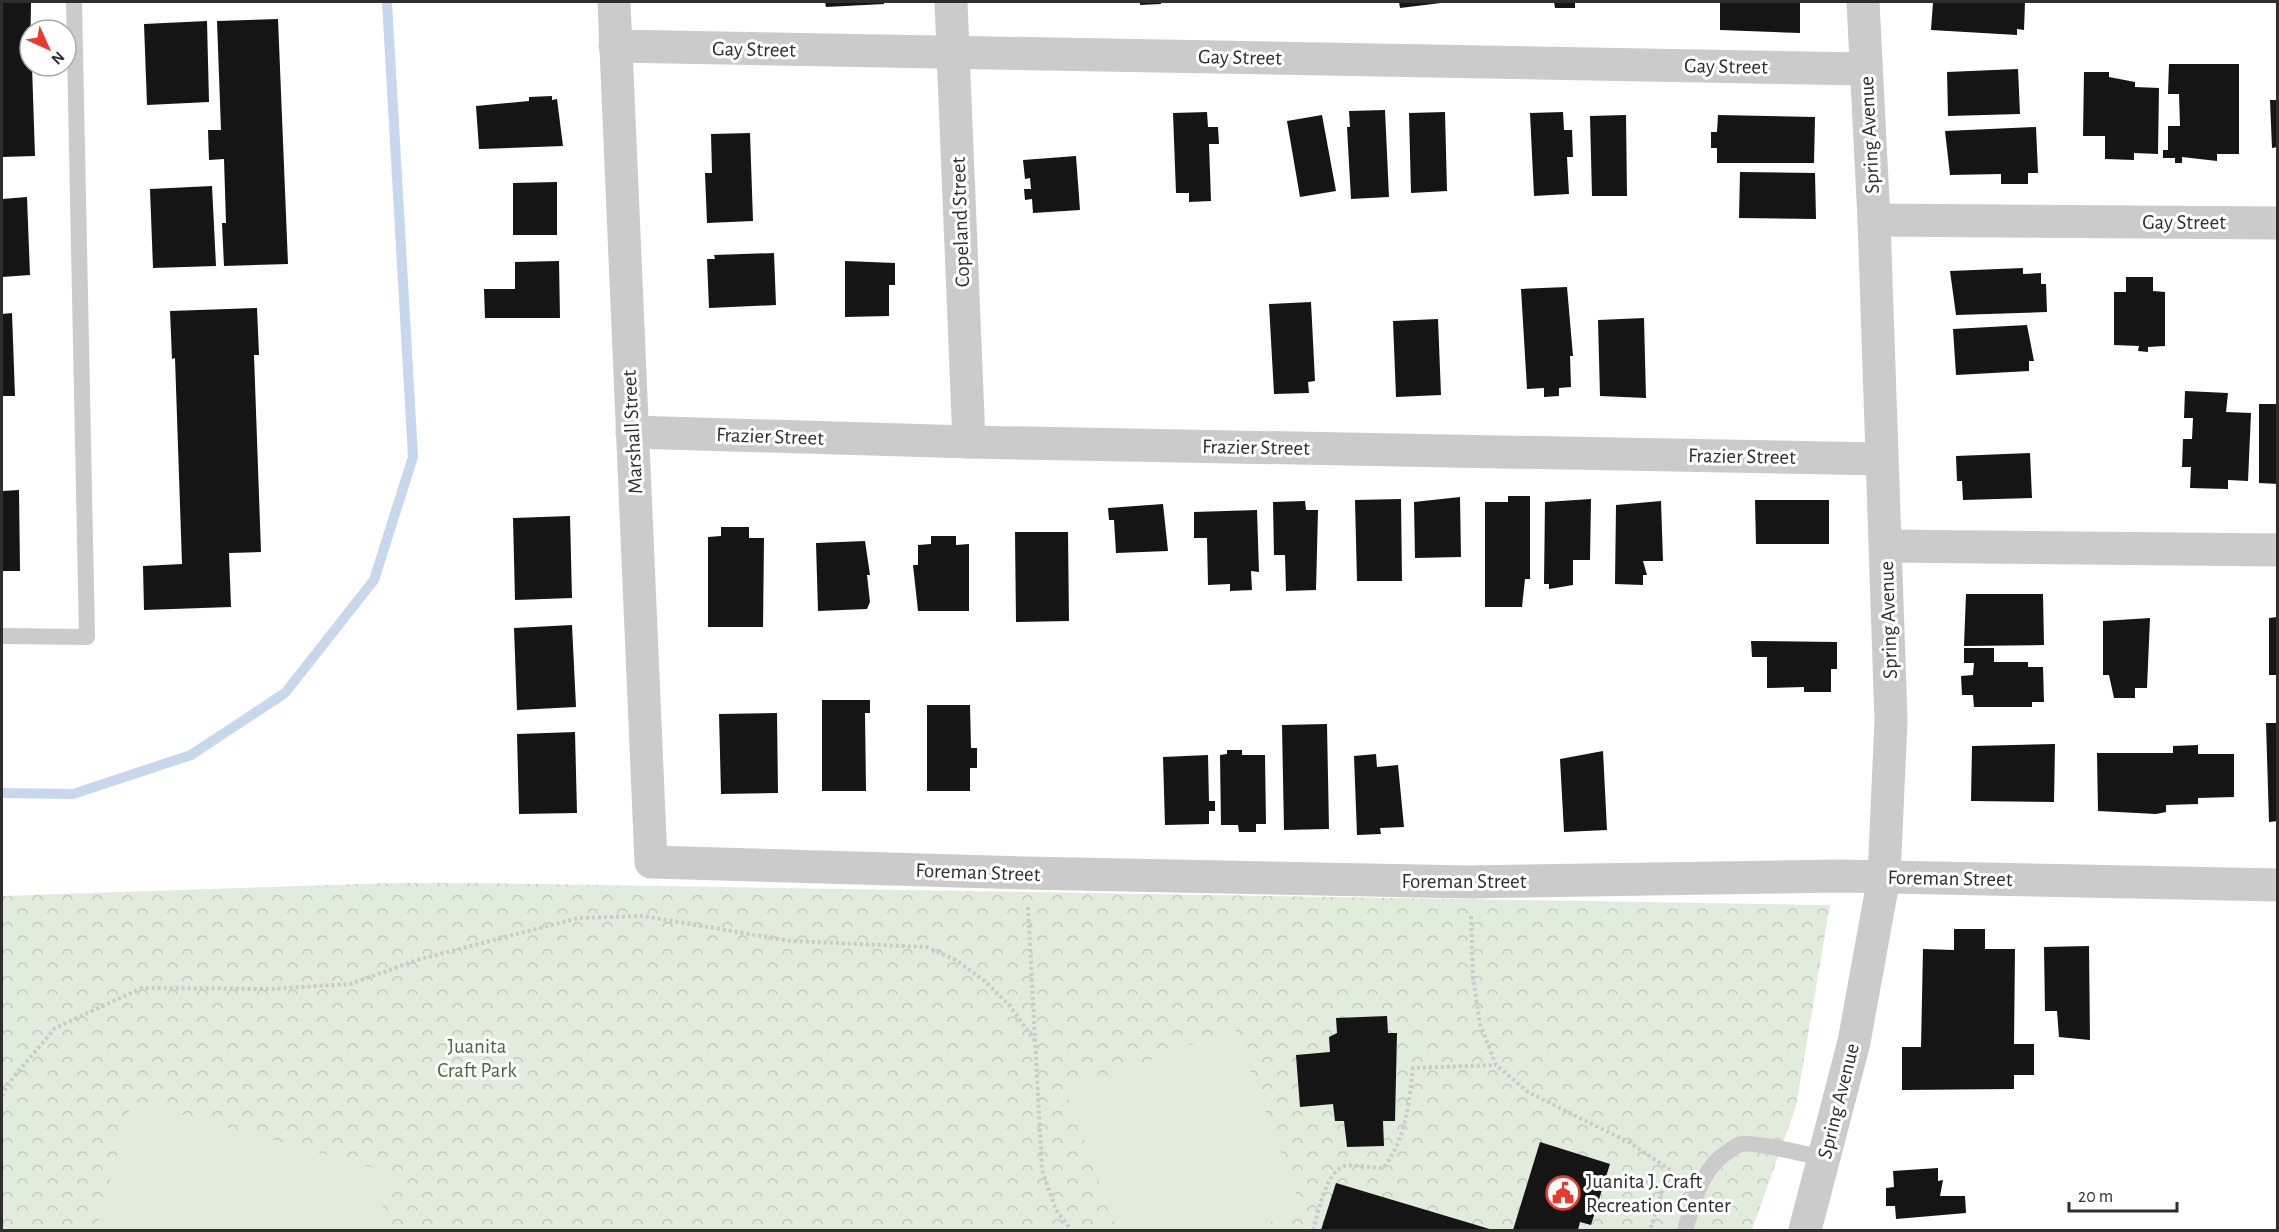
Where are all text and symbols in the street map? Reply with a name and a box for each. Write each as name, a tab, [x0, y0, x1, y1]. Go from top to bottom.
north arrow	[18, 18, 78, 78]
street label: Gay Street	[712, 38, 796, 61]
street label: Gay Street	[1198, 46, 1282, 69]
text: N	[48, 48, 67, 67]
street label: Gay Street	[1684, 55, 1768, 78]
street label: Spring Avenue	[1856, 76, 1883, 194]
street label: Copeland Street	[948, 156, 973, 288]
street label: Gay Street	[2142, 212, 2226, 233]
street label: Marshall Street	[619, 369, 646, 495]
street label: Frazier Street	[716, 424, 824, 449]
street label: Frazier Street	[1202, 436, 1310, 459]
street label: Frazier Street	[1688, 445, 1796, 468]
street label: Spring Avenue	[1876, 561, 1901, 679]
street label: Foreman Street	[915, 860, 1041, 885]
street label: Foreman Street	[1887, 867, 2013, 890]
street label: Foreman Street	[1402, 871, 1527, 892]
park label: Juanita Craft Park	[437, 1036, 517, 1081]
street label: Spring Avenue	[1814, 1041, 1863, 1161]
place label: Juanita J. Craft Recreation Center	[1586, 1171, 1731, 1216]
public building icon: Juanita J. Craft Recreation Center	[1545, 1175, 1581, 1211]
scale bar	[2069, 1175, 2177, 1213]
text: 20 m	[2078, 1188, 2113, 1206]

